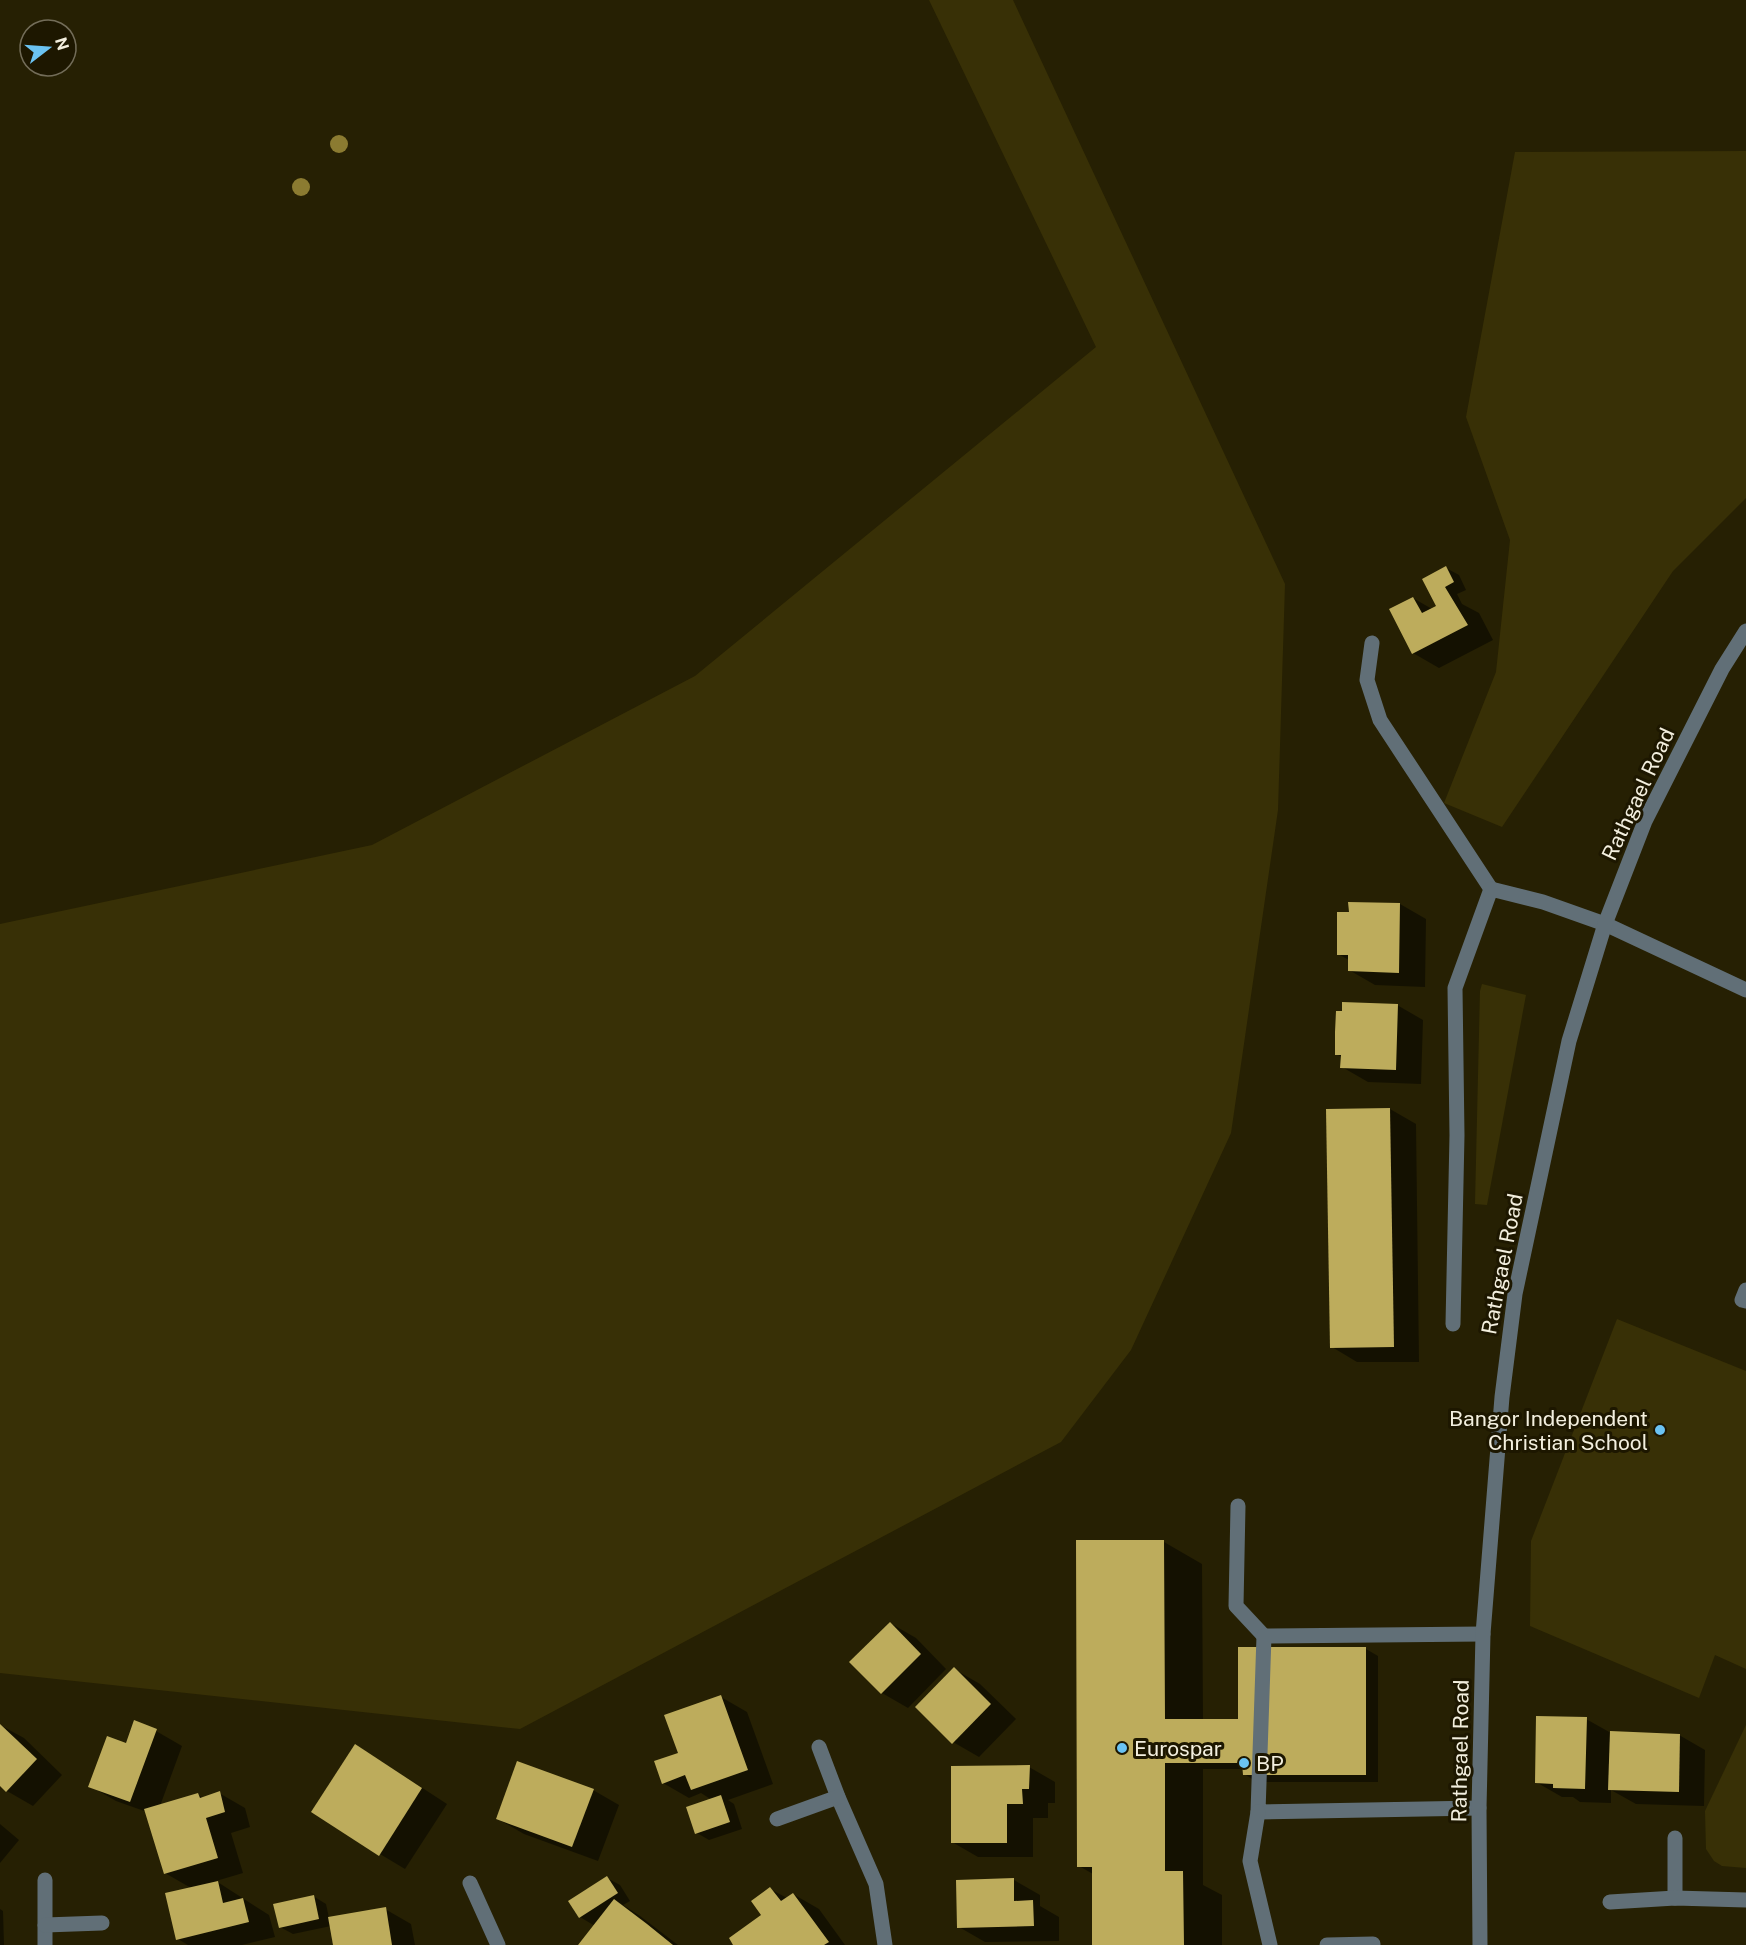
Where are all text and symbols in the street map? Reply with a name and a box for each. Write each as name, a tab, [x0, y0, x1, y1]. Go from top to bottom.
north arrow	[18, 18, 78, 78]
text: N	[51, 35, 73, 53]
street label: Rathgael Road	[1596, 724, 1680, 864]
street label: Rathgael Road	[1476, 1191, 1528, 1337]
place label: Bangor Independent Christian School	[1449, 1406, 1648, 1455]
marker: Bangor Independent Christian School	[1653, 1423, 1667, 1437]
street label: Rathgael Road	[1446, 1679, 1474, 1823]
place label: Eurospar	[1134, 1736, 1222, 1761]
marker: Eurospar	[1115, 1741, 1129, 1755]
place label: BP	[1256, 1751, 1284, 1776]
marker: BP	[1237, 1756, 1251, 1770]

